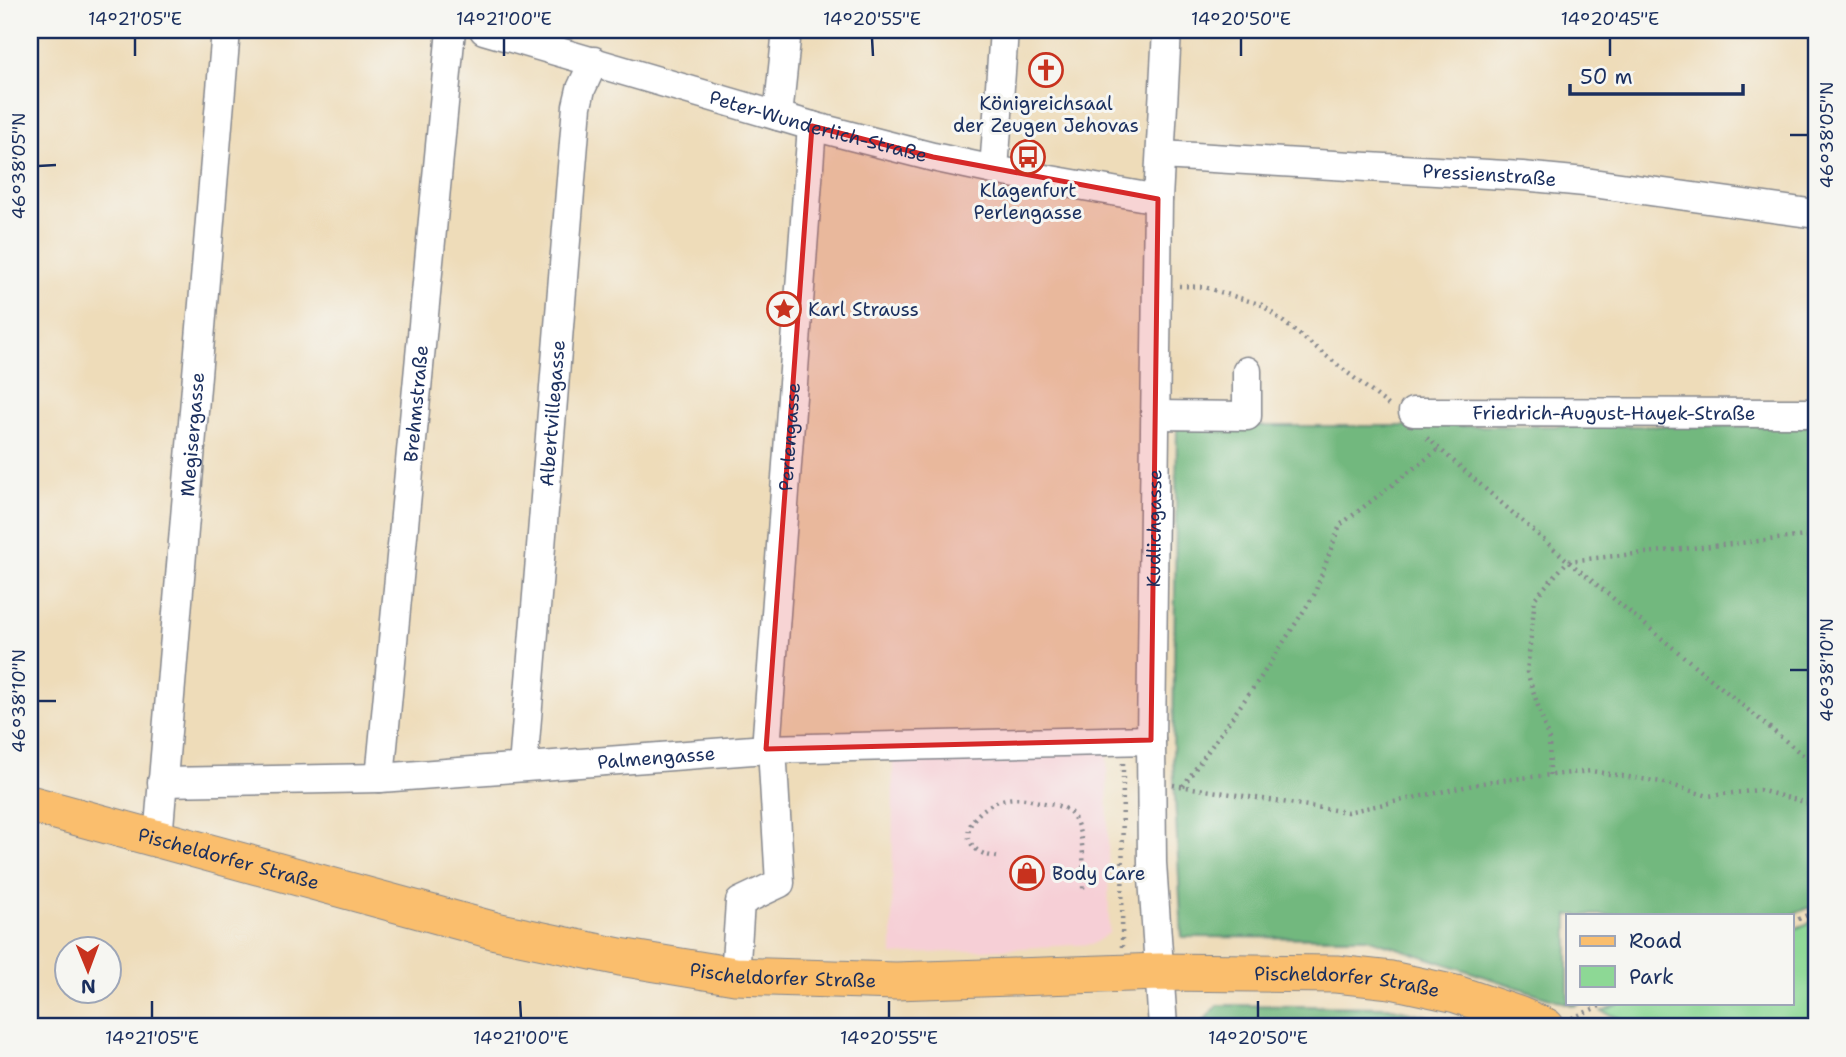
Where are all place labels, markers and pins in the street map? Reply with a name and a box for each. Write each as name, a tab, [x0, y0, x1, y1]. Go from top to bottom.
church icon: Königreichsaal der Zeugen Jehovas	[1027, 51, 1065, 89]
place label: Königreichsaal der Zeugen Jehovas	[953, 91, 1139, 138]
bus stop icon: Klagenfurt Perlengasse	[1009, 138, 1047, 176]
place label: Klagenfurt Perlengasse	[973, 178, 1083, 225]
place icon: Karl Strauss	[765, 290, 803, 328]
place label: Karl Strauss	[808, 297, 919, 322]
shop icon: Body Care	[1008, 854, 1046, 892]
place label: Body Care	[1052, 861, 1145, 886]

